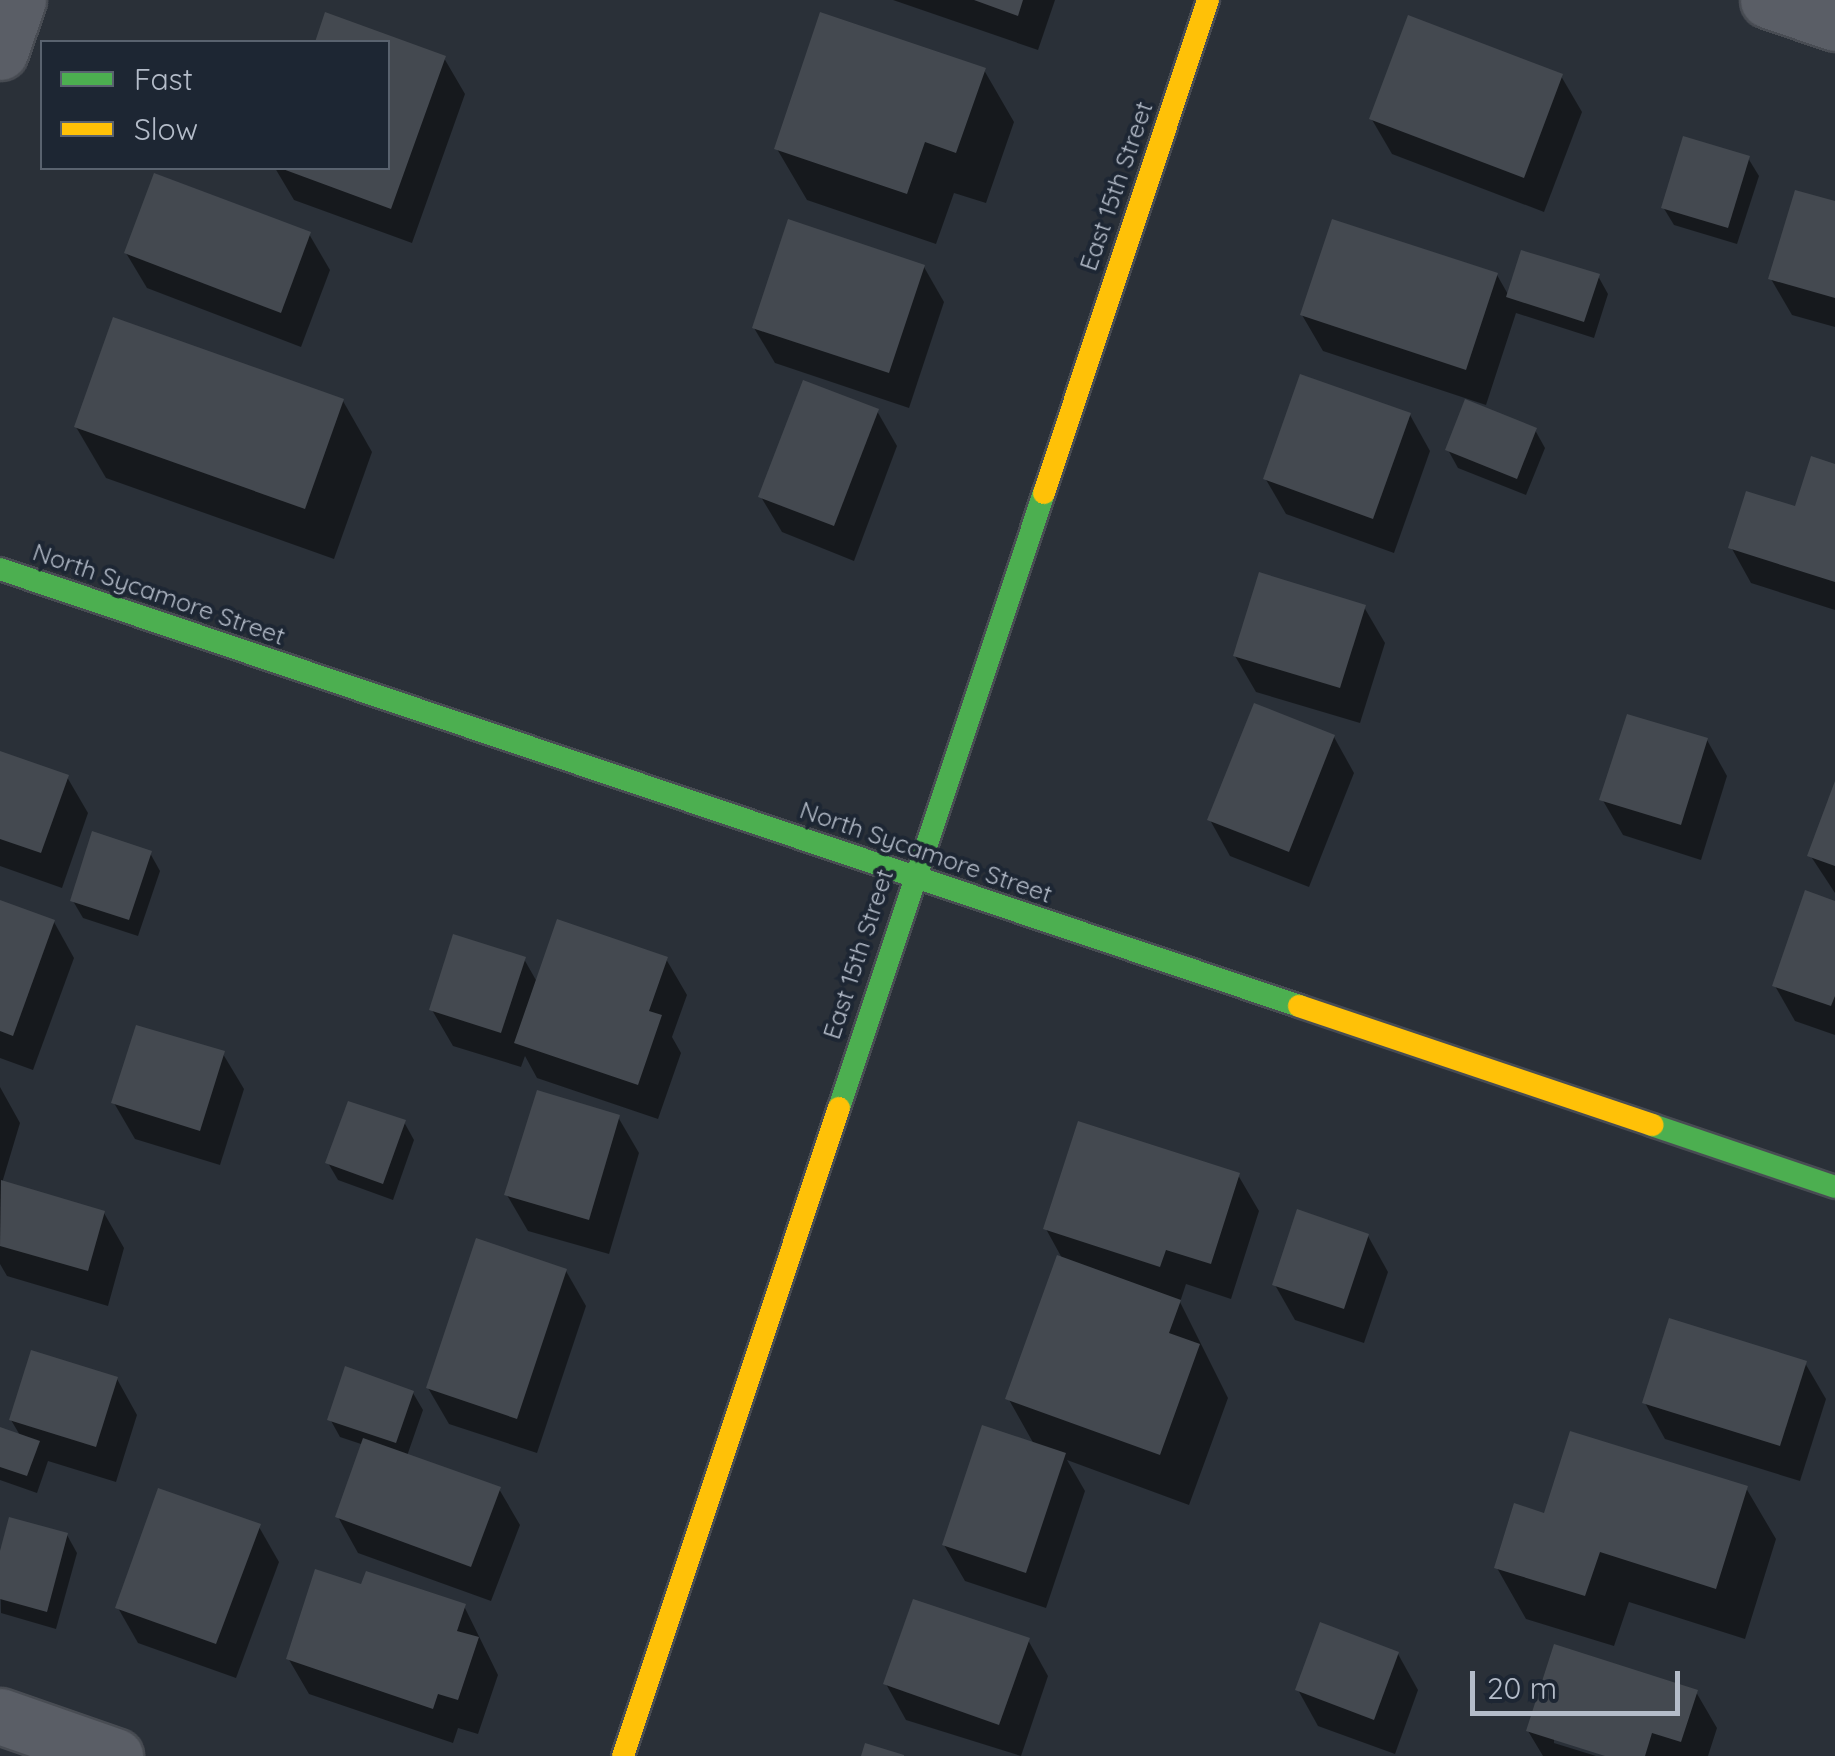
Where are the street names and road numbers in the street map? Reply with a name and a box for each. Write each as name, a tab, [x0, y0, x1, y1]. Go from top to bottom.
street label: East 15th Street	[1073, 97, 1159, 275]
street label: North Sycamore Street	[29, 537, 289, 651]
street label: North Sycamore Street	[796, 795, 1056, 909]
street label: East 15th Street	[816, 865, 900, 1043]

